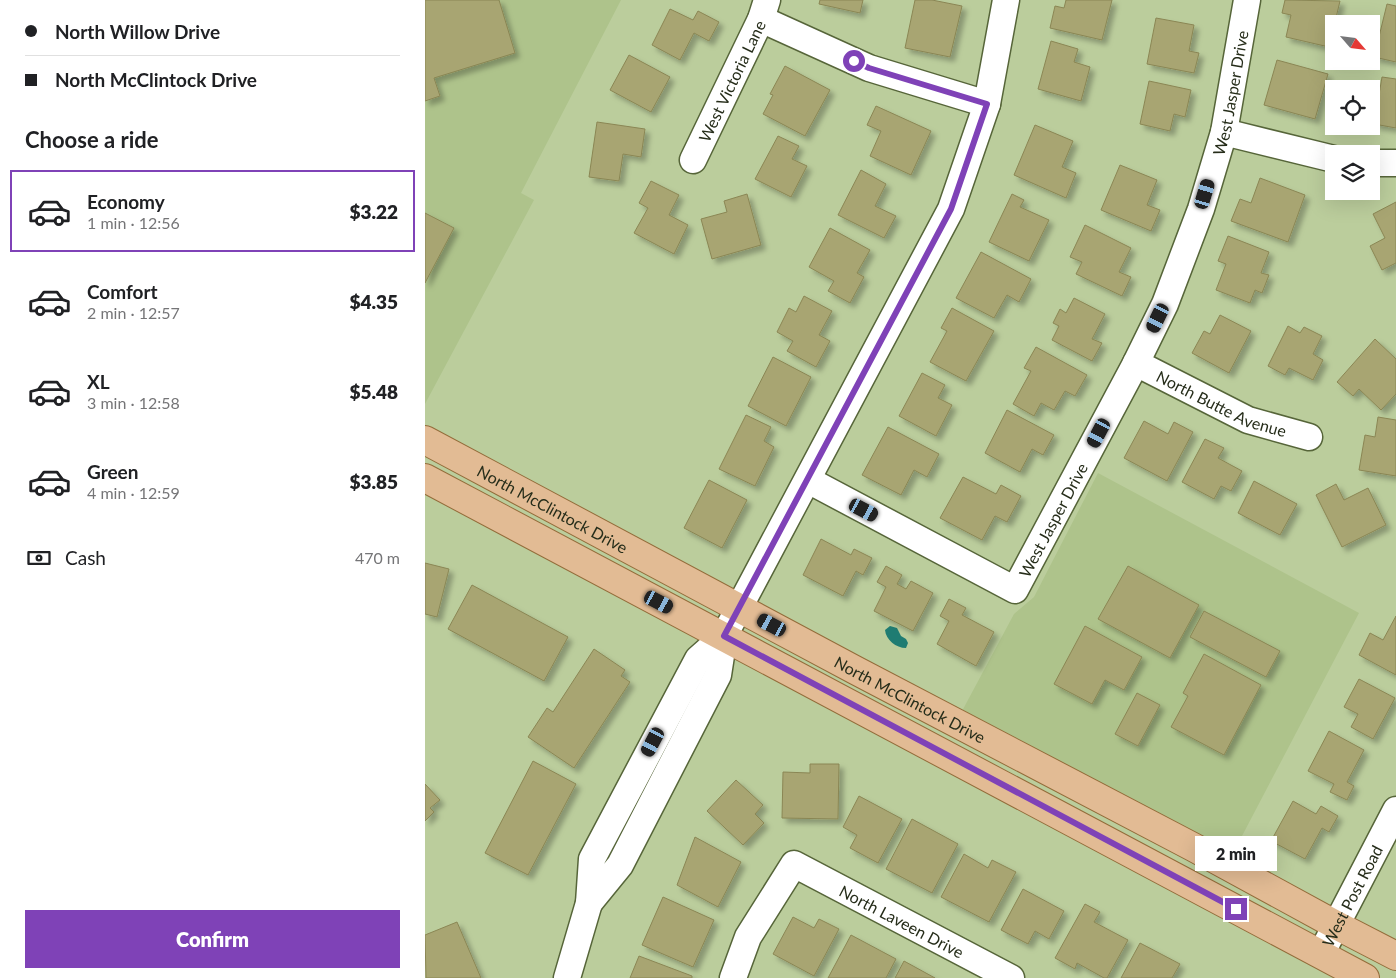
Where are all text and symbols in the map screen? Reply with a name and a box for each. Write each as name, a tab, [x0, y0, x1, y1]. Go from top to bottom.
north arrow	[1325, 15, 1380, 70]
map controls	[1325, 15, 1380, 200]
street label: West Victoria Lane	[694, 17, 769, 145]
text: North Willow Drive	[55, 20, 220, 43]
street label: West Jasper Drive	[1208, 29, 1251, 158]
route start	[843, 50, 865, 72]
text: North McClintock Drive	[55, 68, 257, 91]
button: locate	[1325, 80, 1380, 135]
text: Choose a ride	[25, 126, 159, 153]
button: layers	[1325, 145, 1380, 200]
car	[1193, 177, 1216, 211]
icon: car	[27, 189, 72, 234]
text: Economy	[87, 190, 165, 213]
text: $3.22	[349, 200, 398, 223]
text: 1 min · 12:56	[87, 213, 180, 232]
icon: car	[27, 279, 72, 324]
text: Comfort	[87, 280, 158, 303]
text: $4.35	[349, 290, 398, 313]
car	[1144, 301, 1171, 335]
text: 2 min · 12:57	[87, 303, 180, 322]
street label: North Butte Avenue	[1154, 366, 1289, 440]
icon: car	[27, 369, 72, 414]
text: XL	[87, 370, 110, 393]
text: $5.48	[349, 380, 398, 403]
text: 3 min · 12:58	[87, 393, 180, 412]
car	[1085, 416, 1112, 450]
icon: car	[27, 459, 72, 504]
street label: West Jasper Drive	[1014, 459, 1091, 580]
text: Green	[87, 460, 138, 483]
street label: North McClintock Drive	[474, 460, 631, 556]
text: $3.85	[349, 470, 398, 493]
text: 4 min · 12:59	[87, 483, 180, 502]
car	[847, 496, 880, 524]
icon: cash	[25, 544, 53, 572]
text: Cash	[65, 546, 106, 569]
text: 470 m	[355, 548, 400, 567]
car	[642, 588, 675, 616]
car	[755, 611, 788, 639]
street label: North McClintock Drive	[832, 651, 989, 746]
car	[639, 725, 666, 759]
callout: 2 min	[1195, 836, 1277, 872]
street label: West Post Road	[1317, 842, 1386, 949]
text: 2 min	[1216, 844, 1256, 863]
street label: North Laveen Drive	[837, 880, 967, 961]
route end	[1225, 898, 1247, 920]
button: Confirm	[25, 910, 400, 968]

